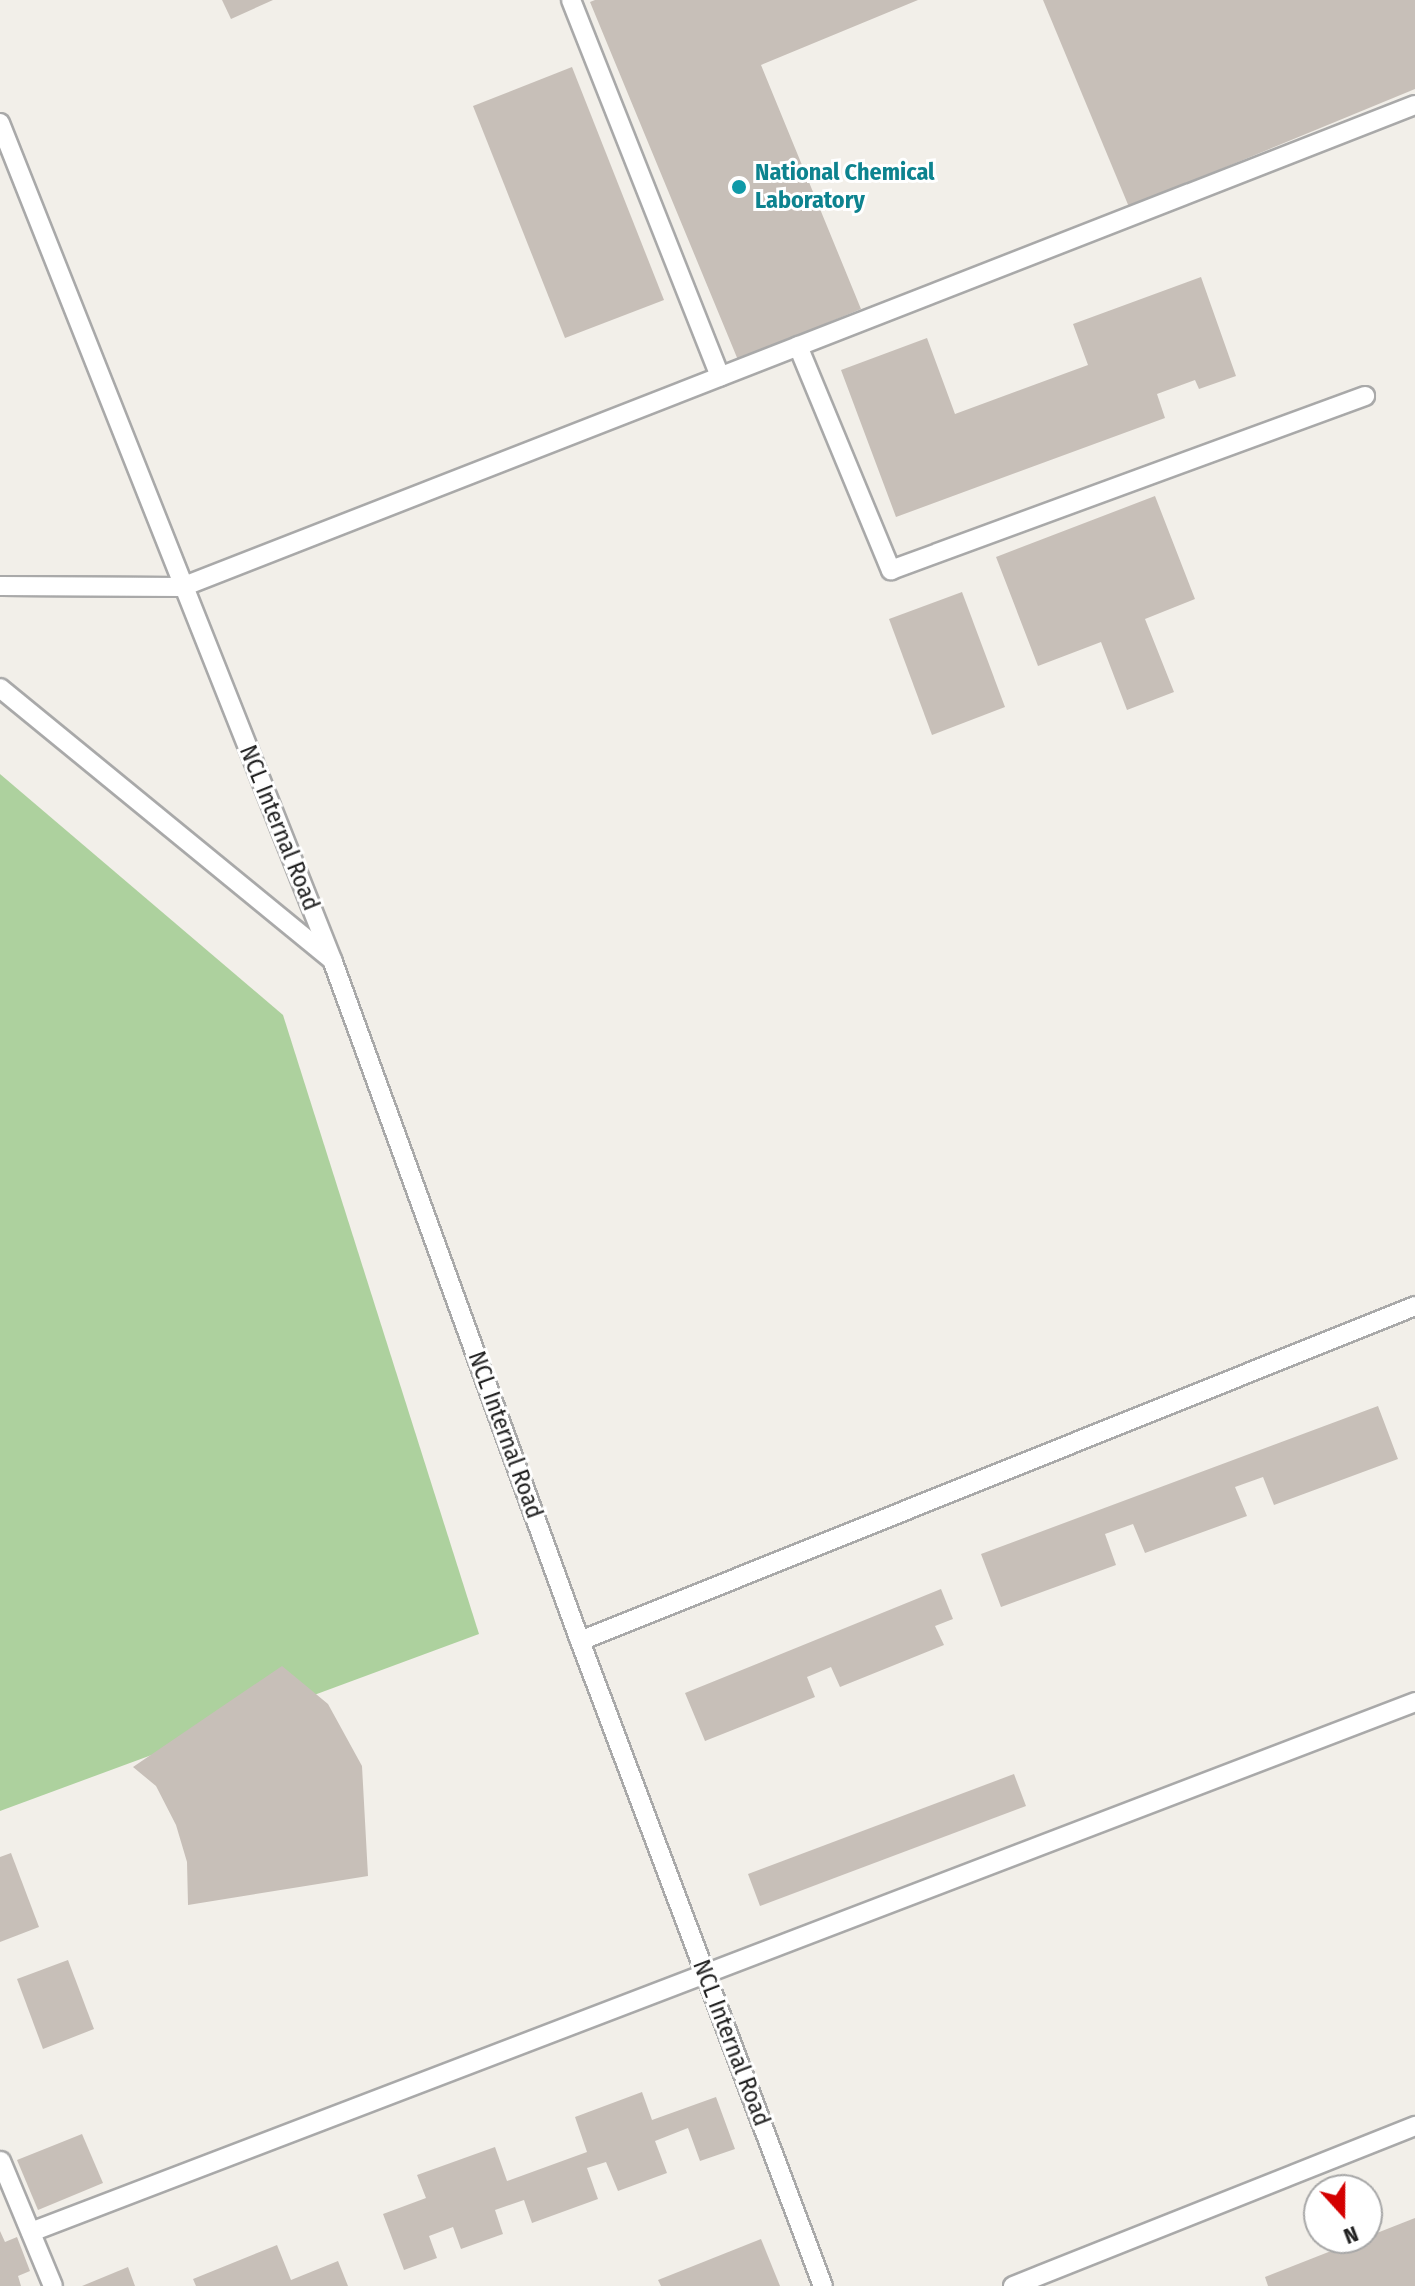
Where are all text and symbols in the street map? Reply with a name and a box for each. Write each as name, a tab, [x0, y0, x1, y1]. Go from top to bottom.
place label: National Chemical Laboratory	[755, 159, 935, 215]
marker: National Chemical Laboratory	[730, 178, 748, 196]
street label: NCL Internal Road	[233, 741, 325, 915]
street label: NCL Internal Road	[461, 1348, 549, 1522]
street label: NCL Internal Road	[686, 1956, 776, 2130]
north arrow	[1303, 2174, 1383, 2254]
text: N	[1340, 2220, 1362, 2250]

